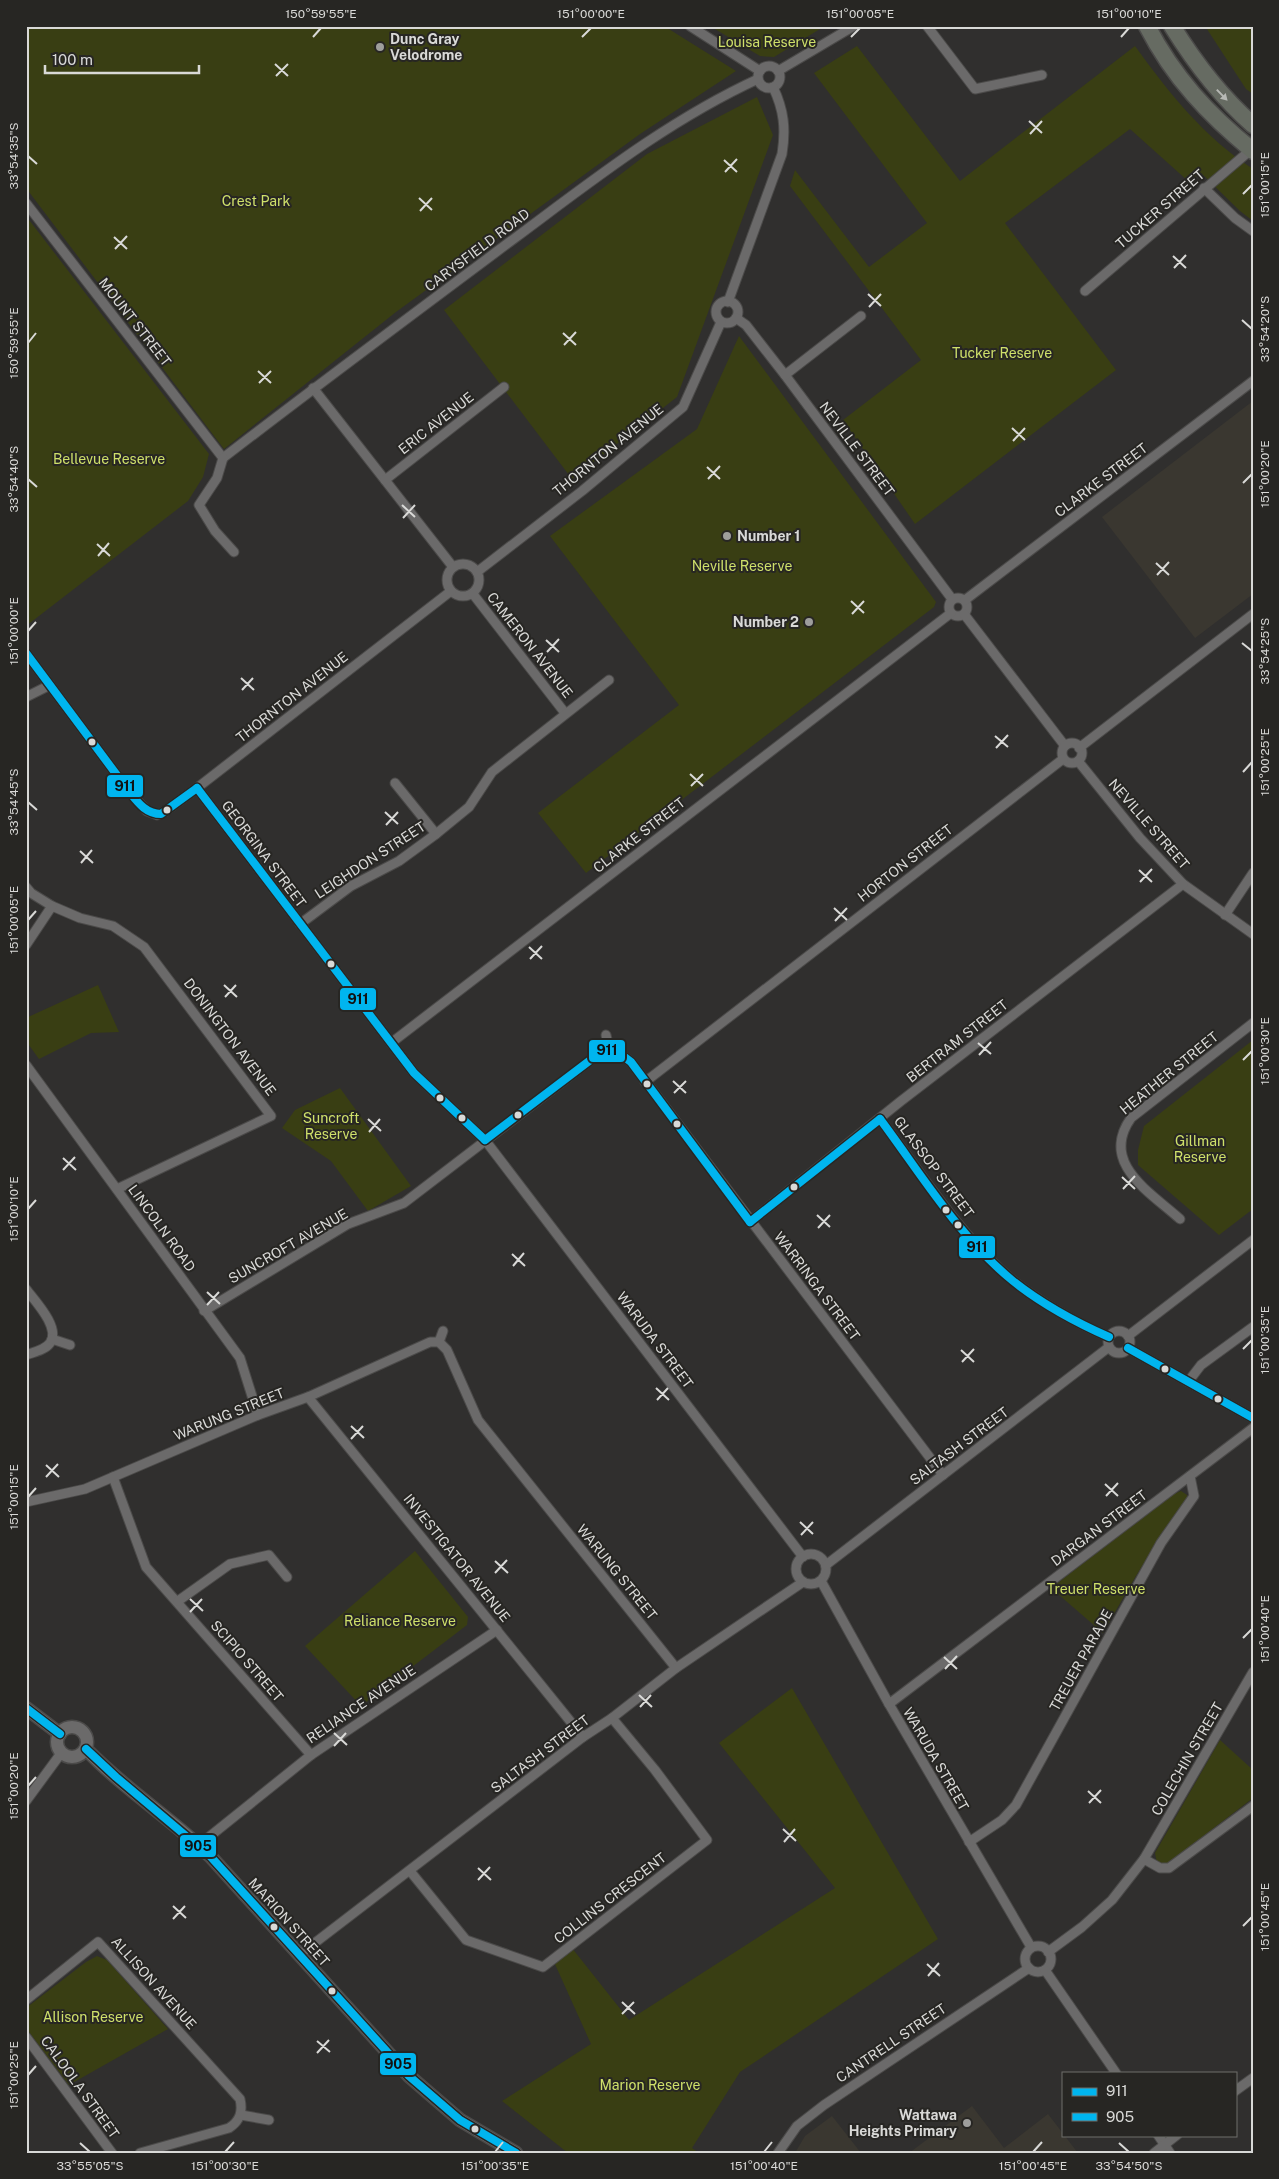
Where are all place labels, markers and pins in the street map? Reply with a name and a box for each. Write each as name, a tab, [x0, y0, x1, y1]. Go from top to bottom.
place label: Dunc Gray Velodrome	[390, 31, 462, 63]
marker: Dunc Gray Velodrome	[374, 41, 386, 53]
place label: Number 1	[737, 528, 800, 544]
marker: Number 1	[721, 530, 733, 542]
place label: Number 2	[733, 614, 799, 630]
marker: Number 2	[803, 616, 815, 628]
unlabelled marker	[87, 737, 97, 747]
unlabelled marker	[162, 805, 172, 815]
unlabelled marker	[326, 959, 336, 969]
unlabelled marker	[642, 1079, 652, 1089]
unlabelled marker	[435, 1093, 445, 1103]
unlabelled marker	[513, 1110, 523, 1120]
unlabelled marker	[457, 1113, 467, 1123]
unlabelled marker	[672, 1119, 682, 1129]
unlabelled marker	[789, 1182, 799, 1192]
unlabelled marker	[941, 1205, 951, 1215]
unlabelled marker	[953, 1220, 963, 1230]
unlabelled marker	[1160, 1364, 1170, 1374]
unlabelled marker	[1213, 1394, 1223, 1404]
unlabelled marker	[269, 1922, 279, 1932]
unlabelled marker	[327, 1986, 337, 1996]
place label: Wattawa Heights Primary	[849, 2107, 957, 2139]
marker: Wattawa Heights Primary	[961, 2117, 973, 2129]
unlabelled marker	[470, 2124, 480, 2134]

